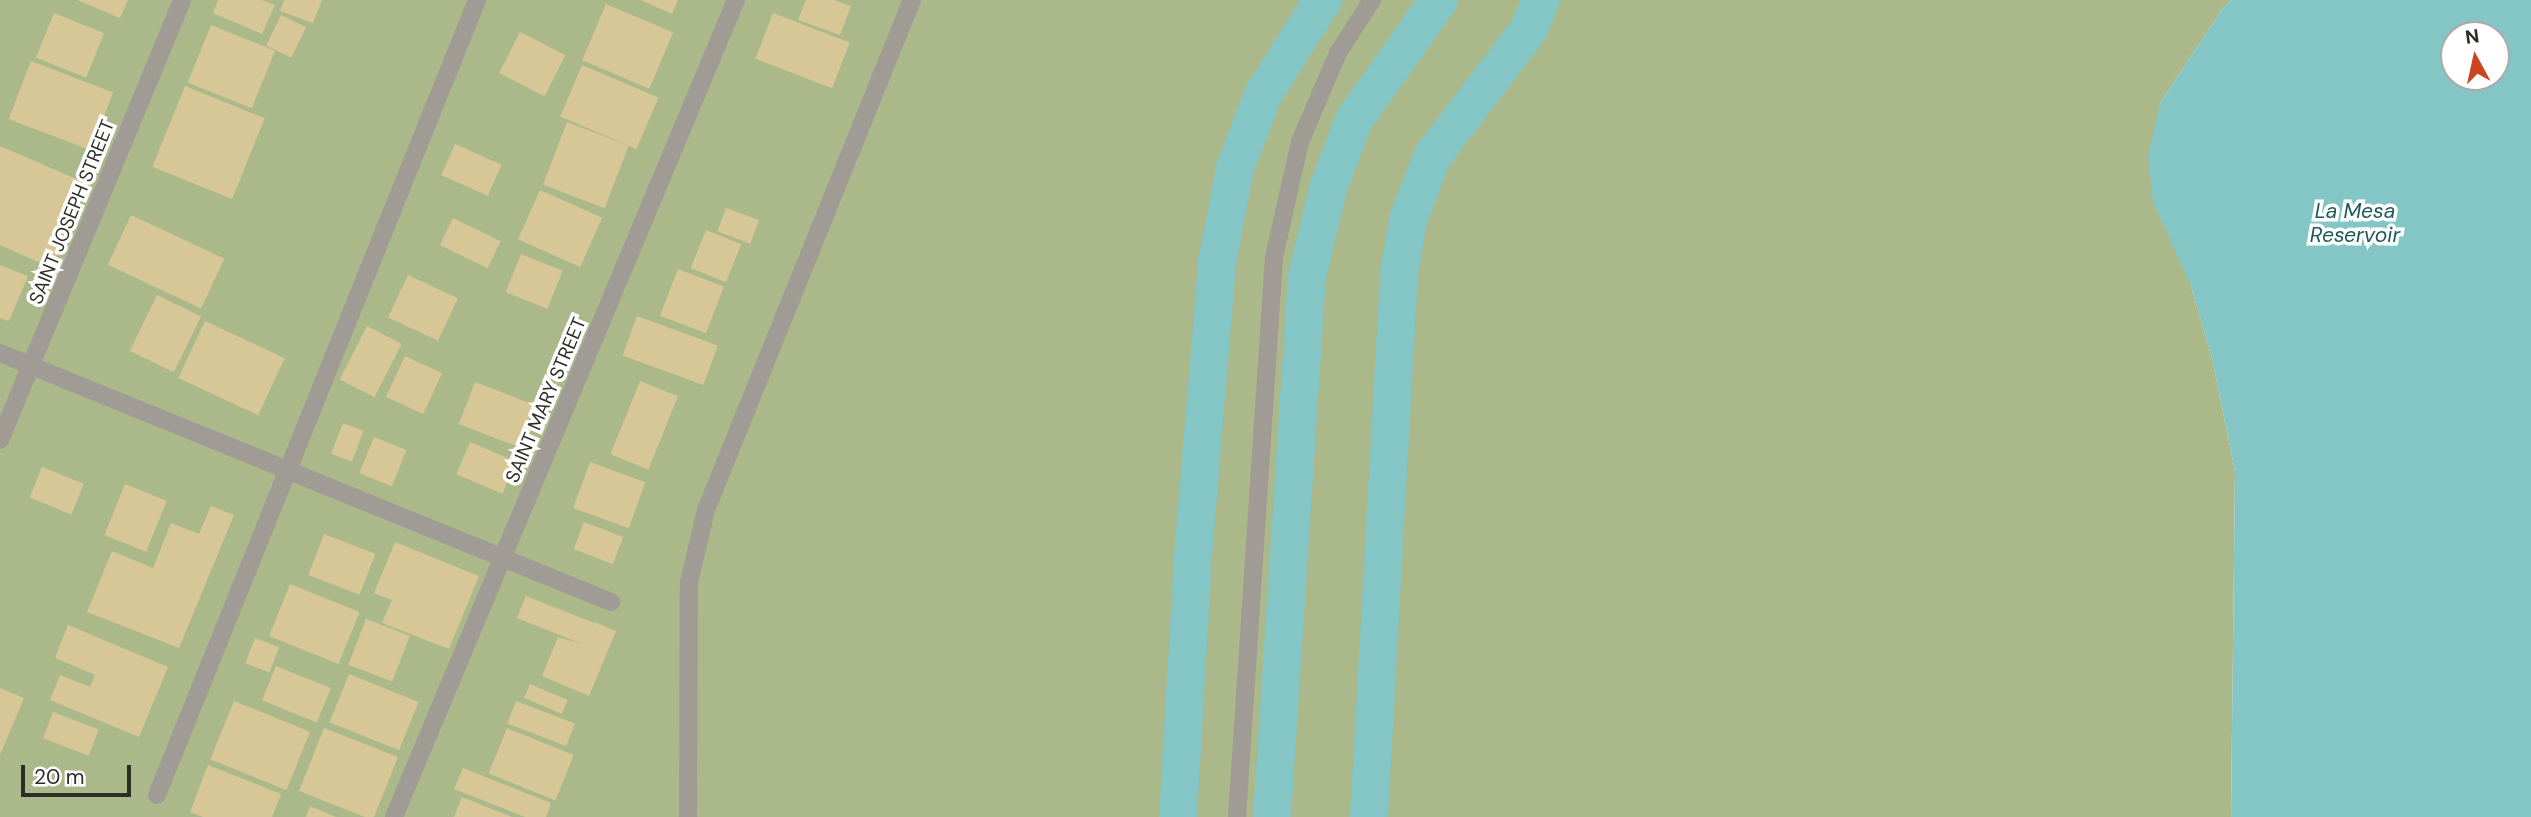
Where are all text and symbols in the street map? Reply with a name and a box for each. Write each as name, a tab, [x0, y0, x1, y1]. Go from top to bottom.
north arrow	[2440, 21, 2510, 91]
text: N	[2464, 23, 2481, 50]
street label: SAINT JOSEPH STREET	[25, 117, 119, 307]
water label: La Mesa Reservoir	[2310, 198, 2400, 248]
street label: SAINT MARY STREET	[501, 314, 591, 486]
scale bar	[24, 750, 135, 794]
text: 20 m	[34, 763, 85, 791]

